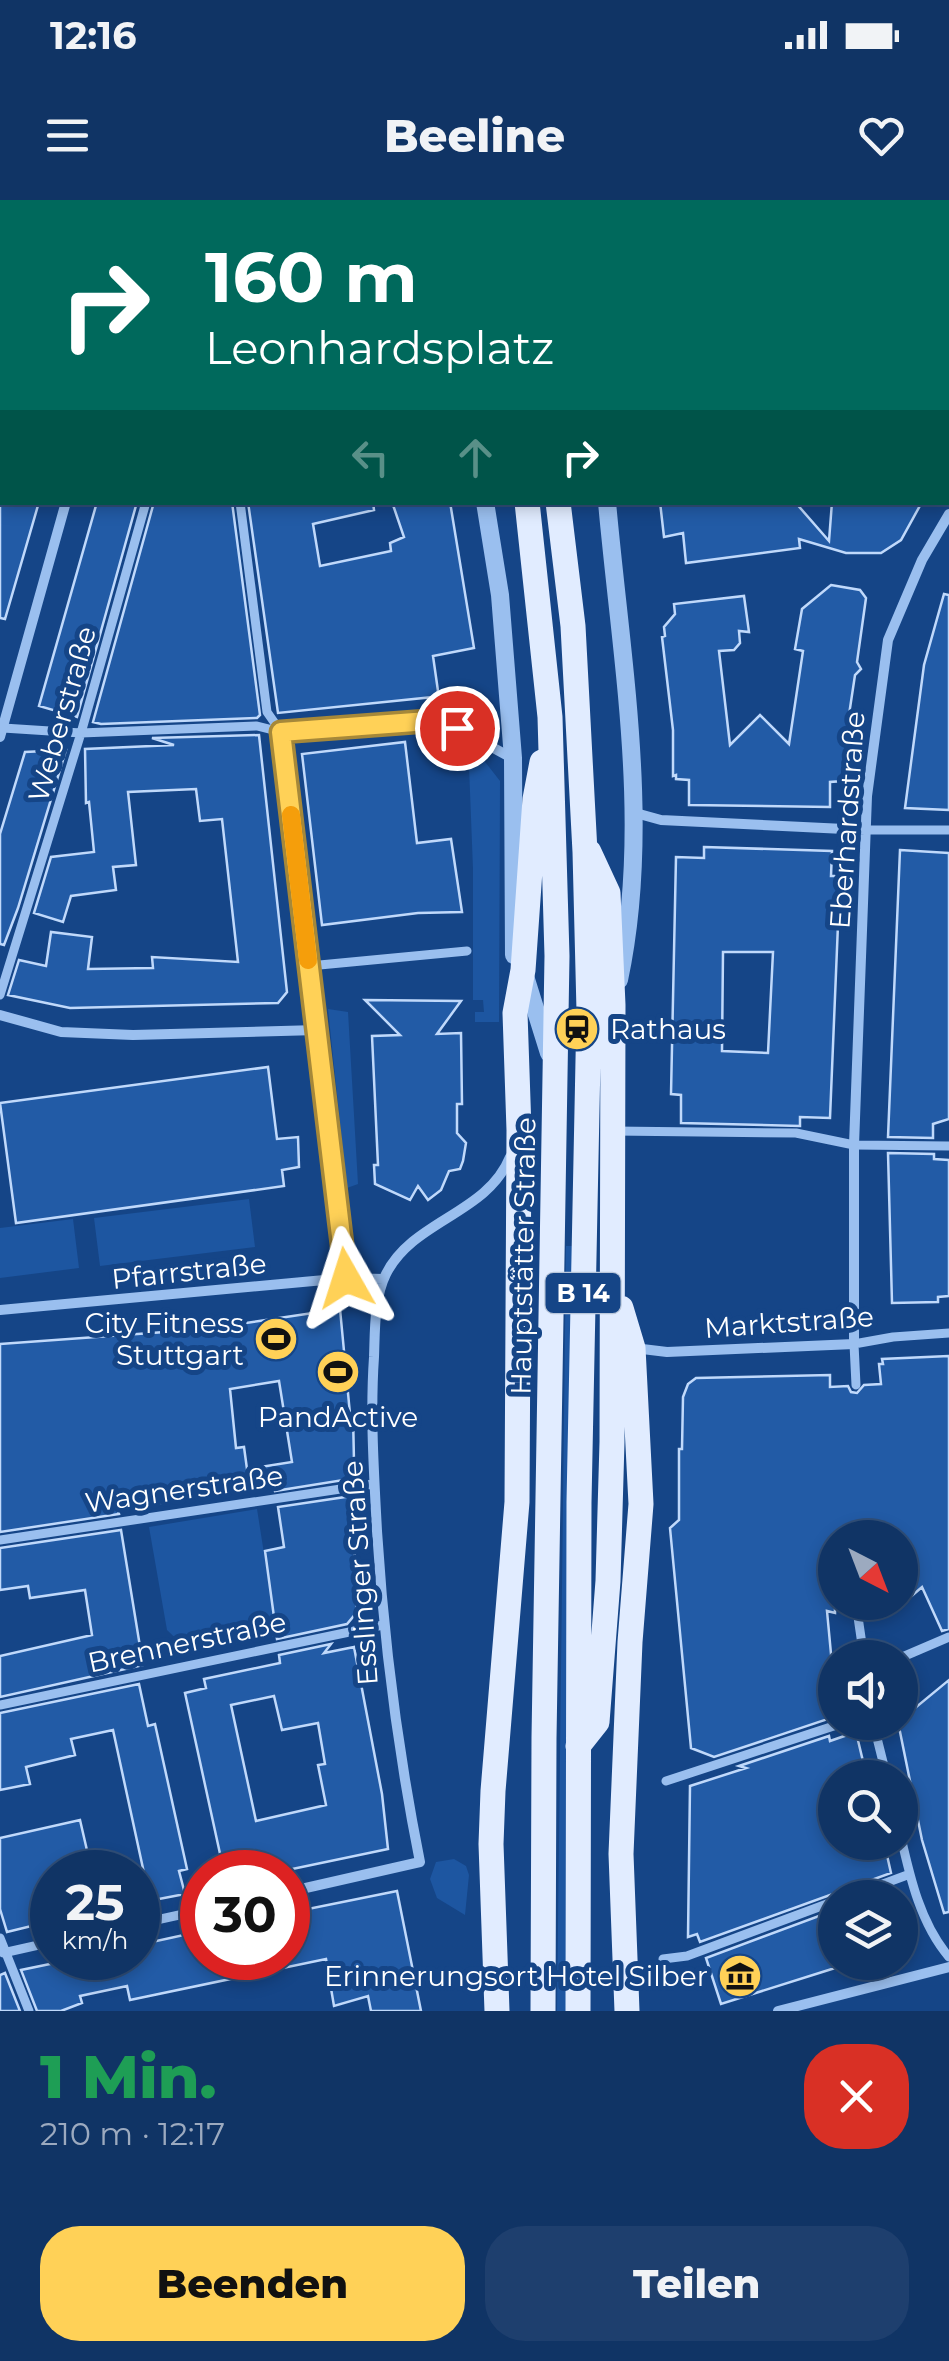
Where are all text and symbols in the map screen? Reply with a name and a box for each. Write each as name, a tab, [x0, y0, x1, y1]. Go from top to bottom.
text: 12:16	[50, 12, 136, 59]
icon: menu	[40, 108, 95, 163]
text: Beeline	[384, 108, 565, 163]
icon: heart	[854, 108, 909, 163]
text: 160 m	[205, 234, 418, 320]
icon: right	[40, 240, 170, 370]
text: Leonhardsplatz	[205, 320, 554, 375]
icon: left	[343, 430, 398, 485]
icon: ahead	[448, 430, 503, 485]
icon: right	[553, 430, 608, 485]
street label: Weberstraße	[21, 622, 103, 806]
pin	[415, 686, 500, 771]
icon: arrive	[430, 701, 485, 756]
street label: Eberhardstraße	[822, 710, 872, 930]
station icon: Rathaus	[554, 1006, 600, 1052]
place label: Rathaus	[610, 1012, 726, 1046]
street label: Hauptstätter Straße	[504, 1117, 542, 1395]
position arrow	[294, 1226, 398, 1330]
street label: Pfarrstraße	[110, 1246, 268, 1296]
road number: B 14	[546, 1273, 620, 1313]
street label: Marktstraße	[703, 1299, 875, 1345]
place label: City Fitness Stuttgart	[84, 1306, 244, 1372]
sports icon: City Fitness Stuttgart	[253, 1316, 299, 1362]
sports icon: PandActive	[315, 1349, 361, 1395]
place label: PandActive	[258, 1400, 418, 1434]
street label: Wagnerstraße	[83, 1458, 285, 1520]
street label: Esslinger Straße	[335, 1459, 385, 1687]
north arrow	[818, 1520, 918, 1620]
map controls	[818, 1520, 918, 1980]
street label: Brennerstraße	[85, 1604, 289, 1680]
button: sound	[818, 1640, 918, 1740]
button: search	[818, 1760, 918, 1860]
speed limit sign: 30	[180, 1850, 310, 1980]
text: 25	[65, 1872, 125, 1933]
button: layers	[818, 1880, 918, 1980]
text: km/h	[62, 1925, 128, 1955]
museum icon: Erinnerungsort Hotel Silber	[717, 1953, 763, 1999]
place label: Erinnerungsort Hotel Silber	[324, 1959, 708, 1993]
text: 1 Min.	[40, 2040, 217, 2113]
button: close	[804, 2044, 909, 2149]
text: 210 m · 12:17	[40, 2114, 225, 2153]
button: Beenden	[40, 2226, 465, 2341]
button: Teilen	[485, 2226, 909, 2341]

